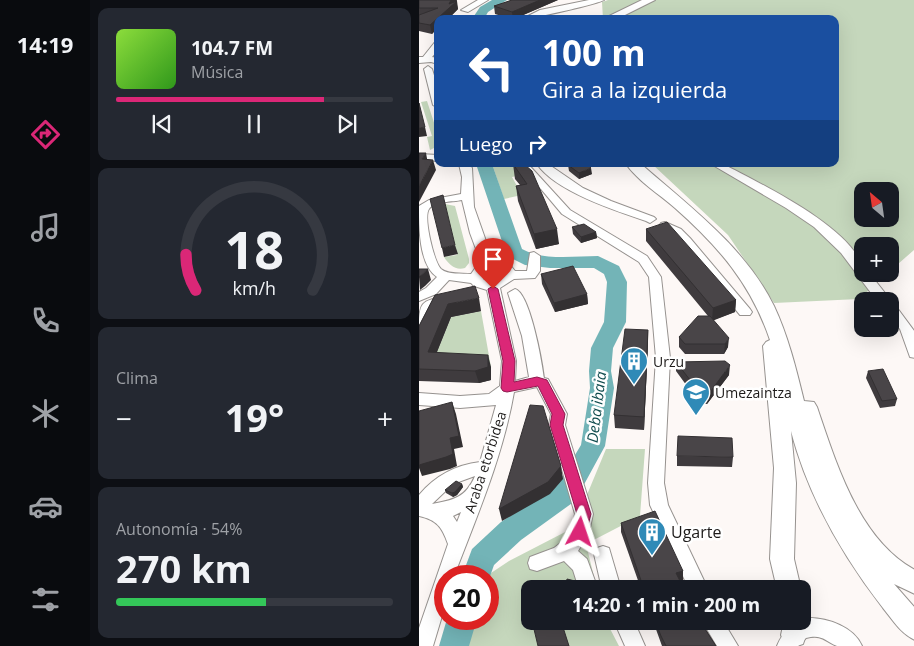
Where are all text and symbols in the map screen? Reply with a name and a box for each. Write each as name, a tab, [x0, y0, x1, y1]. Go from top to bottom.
text: 14:19	[17, 29, 73, 59]
text: 100 m	[542, 29, 646, 76]
text: 104.7 FM	[191, 35, 273, 61]
icon: left	[459, 35, 524, 100]
text: Música	[191, 61, 243, 83]
text: Gira a la izquierda	[542, 74, 727, 104]
icon: previous	[148, 110, 176, 138]
icon: pause	[240, 110, 268, 138]
icon: next	[333, 110, 361, 138]
icon: directions	[28, 117, 63, 152]
icon: right	[523, 130, 551, 158]
text: Luego	[459, 131, 513, 157]
north arrow	[854, 182, 899, 228]
map controls	[854, 182, 899, 337]
icon: music	[28, 210, 63, 245]
text: 18	[225, 213, 284, 284]
button: +	[854, 237, 899, 282]
pin	[472, 238, 514, 289]
icon: arrive	[479, 245, 507, 273]
text: km/h	[233, 276, 276, 300]
button: −	[854, 292, 899, 337]
icon: phone	[28, 303, 63, 338]
building icon: Urzu	[619, 346, 649, 385]
place label: Urzu	[653, 352, 684, 371]
text: Clima	[116, 367, 158, 389]
water label: Deba ibaia	[582, 370, 610, 444]
school or university icon: Umezaintza	[681, 377, 711, 416]
place label: Umezaintza	[715, 383, 792, 402]
text: 19°	[225, 391, 284, 443]
icon: climate	[28, 396, 63, 431]
text: −	[116, 399, 132, 437]
text: +	[377, 399, 393, 437]
street label: Araba etorbidea	[460, 409, 510, 515]
icon: car	[28, 489, 63, 524]
position arrow	[553, 505, 605, 557]
building icon: Ugarte	[637, 517, 667, 556]
text: Autonomía · 54%	[116, 518, 242, 540]
place label: Ugarte	[671, 521, 721, 543]
text: 270 km	[116, 542, 252, 594]
speed limit sign: 20	[434, 565, 499, 630]
icon: filters	[28, 582, 63, 617]
text: 14:20 · 1 min · 200 m	[572, 592, 760, 618]

